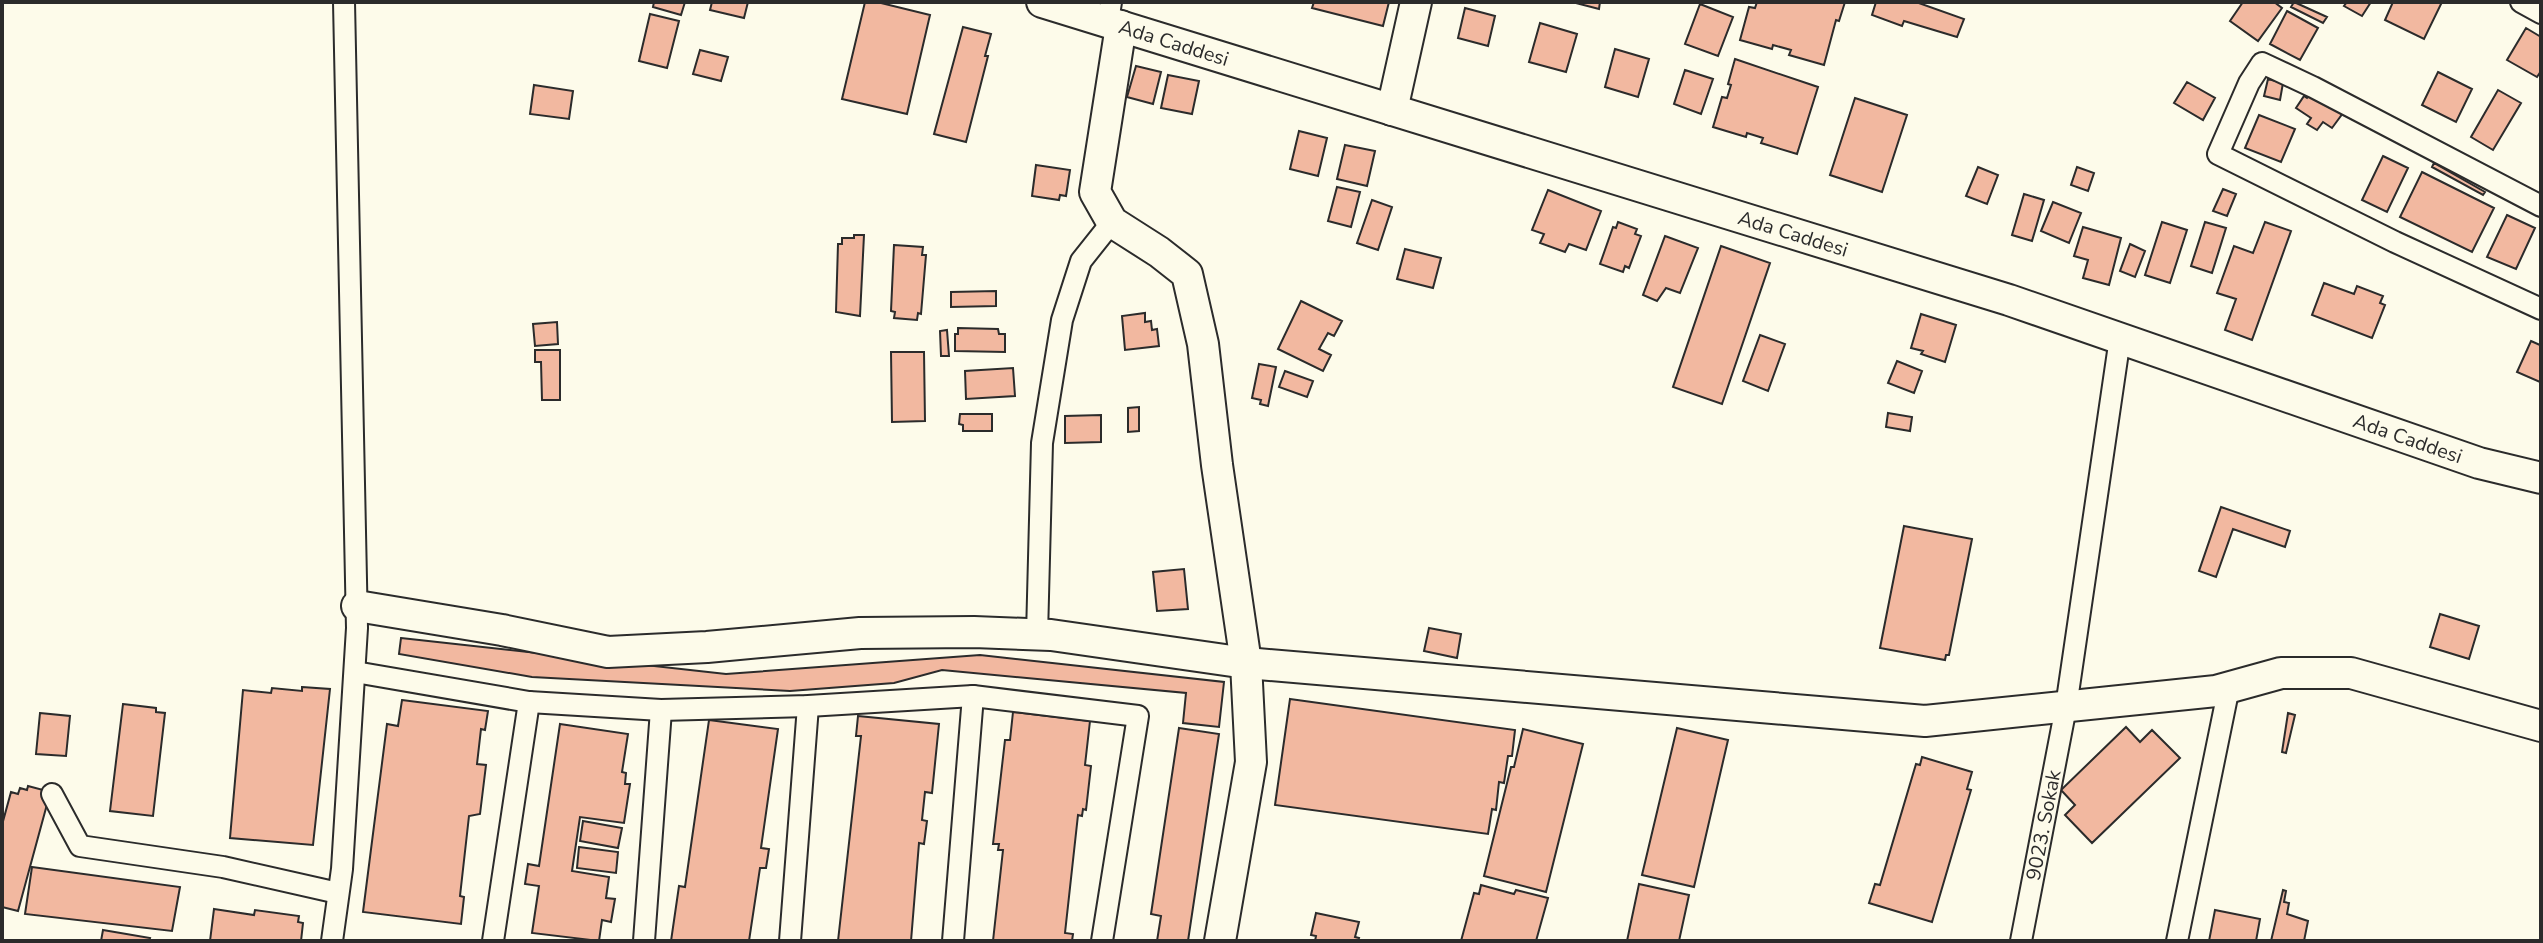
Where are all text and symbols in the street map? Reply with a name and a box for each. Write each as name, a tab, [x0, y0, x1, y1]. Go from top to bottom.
street label: Ada Caddesi	[1115, 13, 1232, 73]
street label: Ada Caddesi	[1735, 204, 1851, 264]
street label: Ada Caddesi	[2349, 407, 2466, 470]
street label: 9023. Sokak	[2020, 767, 2068, 883]

